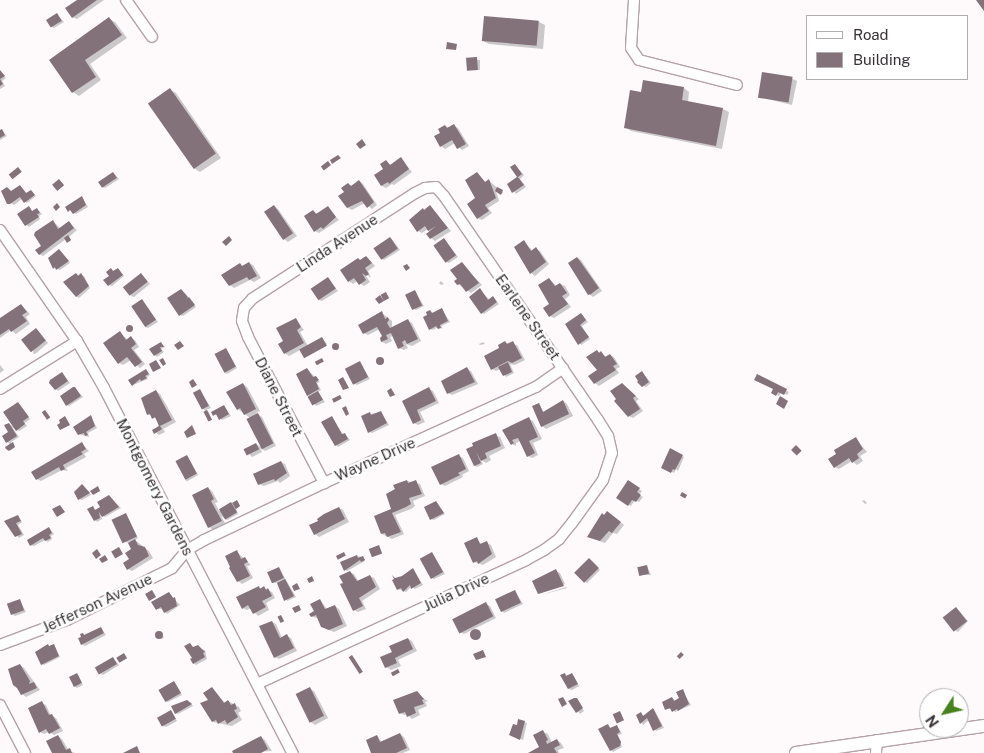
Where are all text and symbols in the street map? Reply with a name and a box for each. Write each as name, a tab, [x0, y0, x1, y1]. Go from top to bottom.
legend	[806, 15, 969, 80]
text: Road	[853, 26, 889, 43]
text: Building	[853, 51, 911, 68]
street label: Linda Avenue	[293, 210, 381, 276]
street label: Earlene Street	[492, 271, 564, 363]
street label: Diane Street	[251, 354, 307, 440]
street label: Montgomery Gardens	[113, 415, 197, 559]
street label: Wayne Drive	[332, 433, 418, 485]
street label: Julia Drive	[420, 569, 492, 615]
street label: Jefferson Avenue	[39, 570, 155, 636]
north arrow	[919, 688, 969, 738]
text: N	[923, 712, 942, 730]

